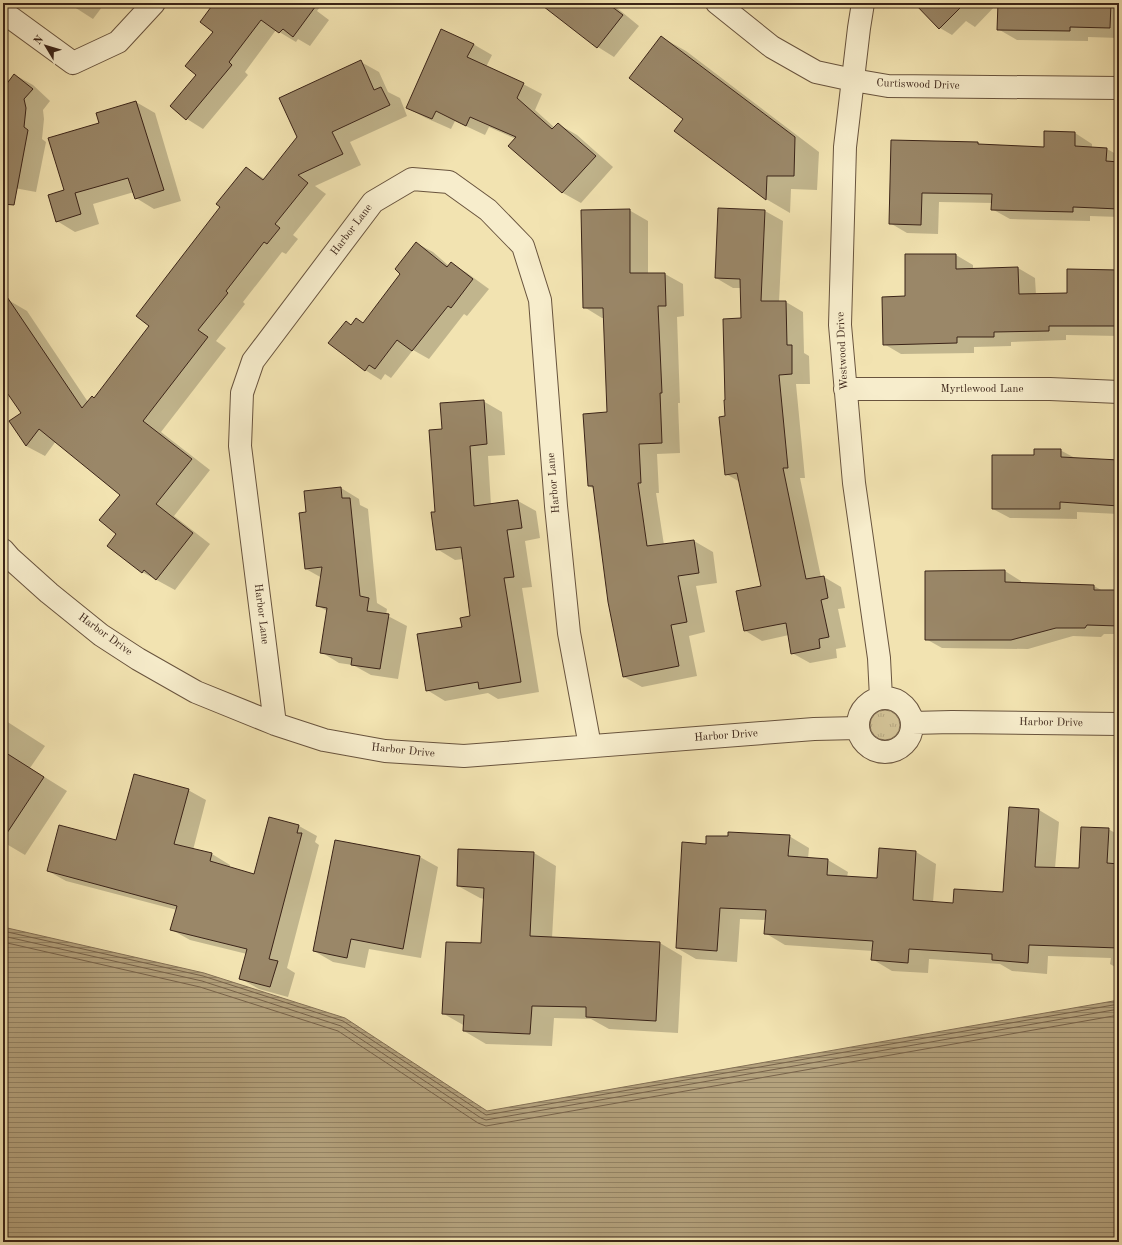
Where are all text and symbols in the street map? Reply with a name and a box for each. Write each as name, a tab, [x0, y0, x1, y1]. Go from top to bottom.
north arrow	[26, 26, 66, 66]
text: N	[32, 34, 47, 47]
street label: Curtiswood Drive	[876, 78, 960, 92]
street label: Harbor Lane	[329, 202, 375, 258]
street label: Westwood Drive	[835, 311, 851, 391]
street label: Myrtlewood Lane	[941, 384, 1023, 395]
street label: Harbor Lane	[546, 452, 562, 514]
street label: Harbor Lane	[252, 583, 270, 645]
street label: Harbor Drive	[76, 612, 134, 658]
street label: Harbor Drive	[1019, 717, 1083, 729]
street label: Harbor Drive	[694, 728, 758, 744]
street label: Harbor Drive	[371, 742, 435, 760]

